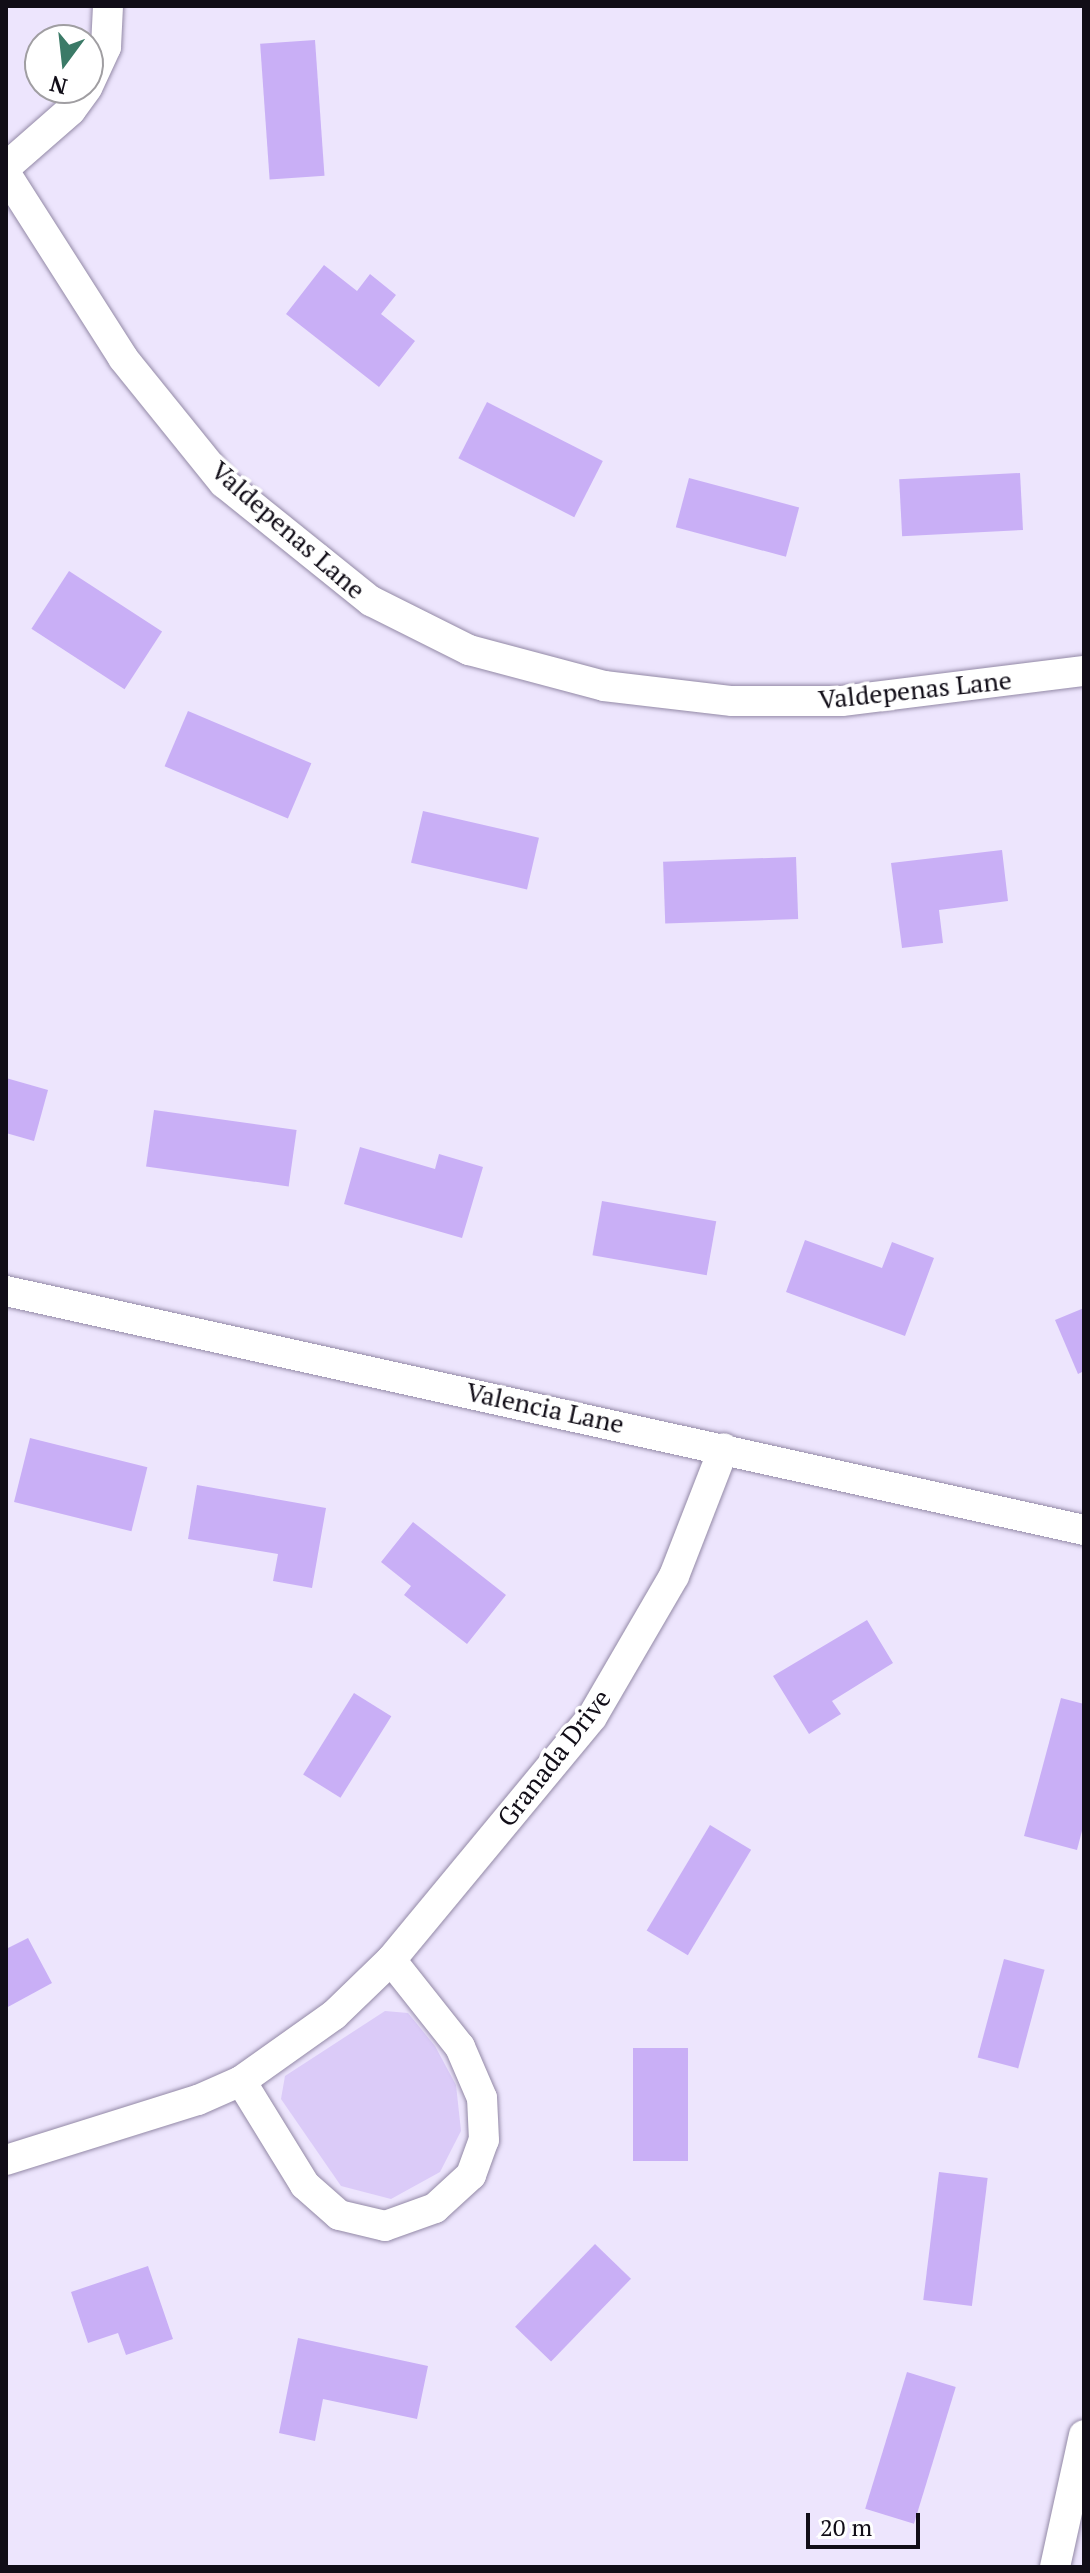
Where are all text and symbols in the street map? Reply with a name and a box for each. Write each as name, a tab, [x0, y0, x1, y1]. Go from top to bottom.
north arrow	[24, 24, 104, 104]
text: N	[46, 70, 70, 102]
street label: Valdepenas Lane	[205, 455, 371, 605]
street label: Valdepenas Lane	[817, 664, 1013, 716]
street label: Valencia Lane	[463, 1376, 627, 1440]
street label: Granada Drive	[491, 1683, 617, 1833]
scale bar	[810, 2497, 924, 2547]
text: 20 m	[820, 2511, 872, 2543]

